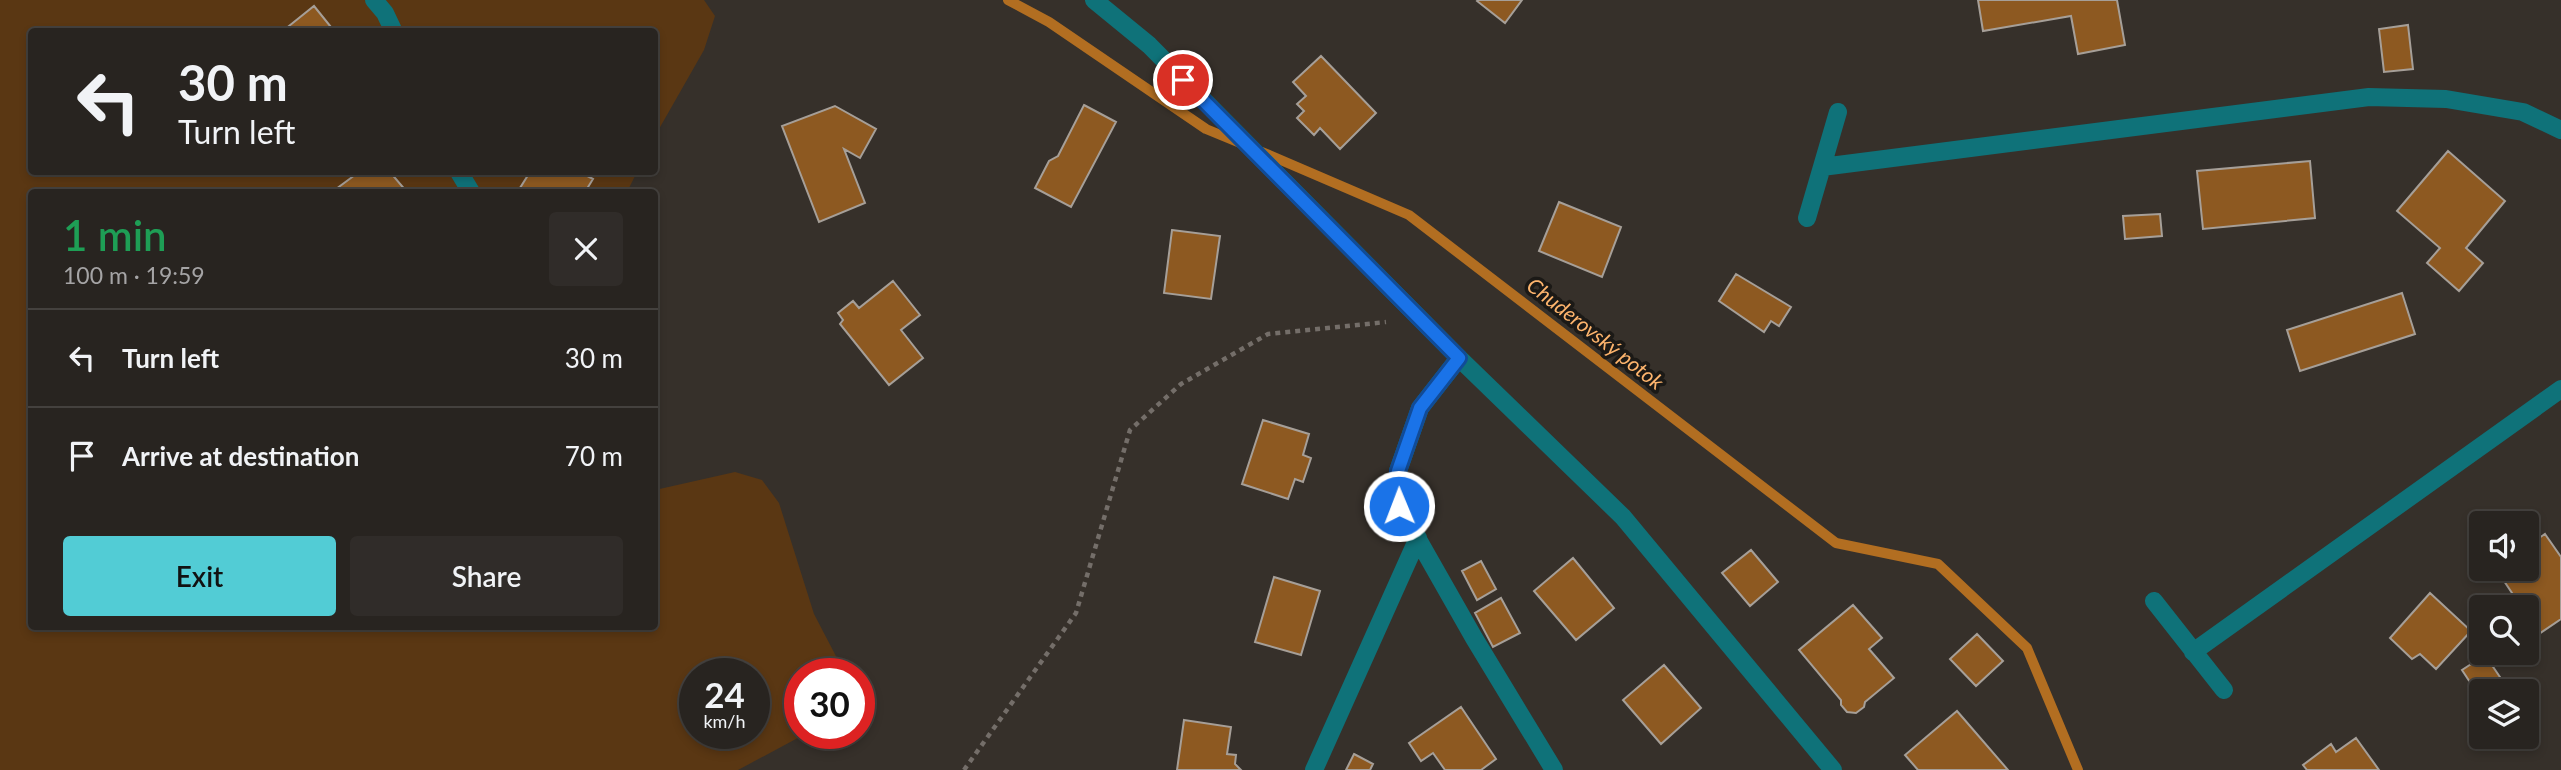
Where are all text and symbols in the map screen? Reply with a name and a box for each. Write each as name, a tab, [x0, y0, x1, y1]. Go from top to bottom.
pin	[1153, 50, 1213, 110]
text: 30 m	[178, 53, 288, 111]
icon: left	[63, 56, 154, 147]
icon: arrive	[1164, 61, 1202, 99]
text: Turn left	[178, 112, 295, 151]
text: 1 min	[63, 210, 167, 260]
button: close	[549, 212, 623, 286]
text: 100 m · 19:59	[63, 261, 205, 289]
water label: Chuderovský potok	[1523, 272, 1670, 395]
icon: left	[63, 339, 101, 377]
text: Turn left	[122, 342, 219, 374]
text: 30 m	[565, 342, 623, 374]
icon: arrive	[63, 437, 101, 475]
text: Arrive at destination	[122, 440, 359, 472]
text: 70 m	[565, 440, 623, 472]
position arrow	[1362, 469, 1436, 543]
map controls	[2469, 511, 2539, 749]
button: sound	[2469, 511, 2539, 581]
button: Exit	[63, 536, 336, 616]
button: Share	[350, 536, 623, 616]
button: search	[2469, 595, 2539, 665]
speed limit sign: 30	[784, 658, 875, 749]
text: 24	[704, 673, 745, 715]
button: layers	[2469, 679, 2539, 749]
text: km/h	[703, 710, 746, 732]

